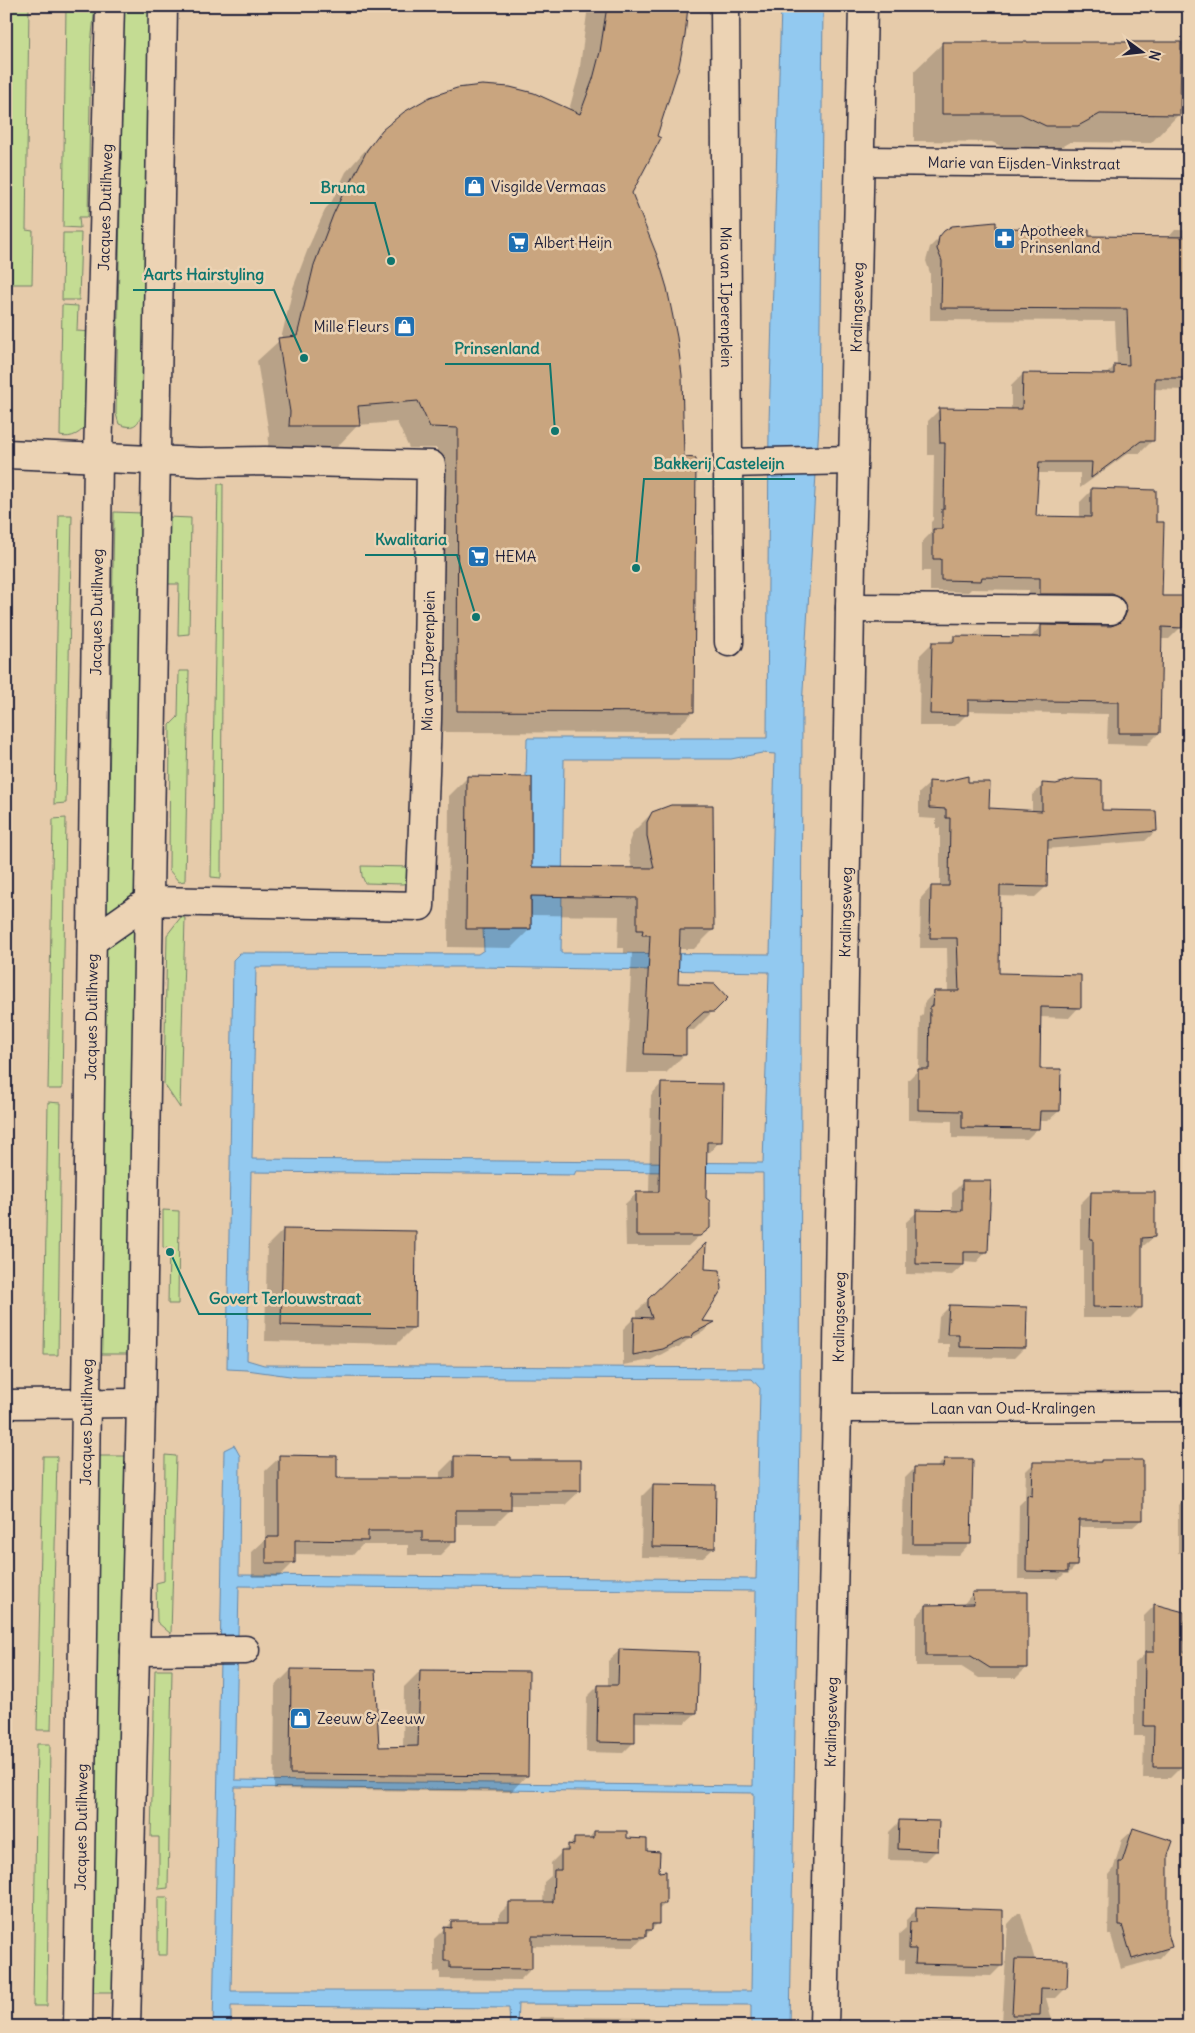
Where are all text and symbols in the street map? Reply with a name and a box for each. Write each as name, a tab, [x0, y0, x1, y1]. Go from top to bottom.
north arrow	[1118, 28, 1168, 78]
text: N	[1145, 48, 1165, 62]
street label: Jacques Dutilhweg	[93, 143, 116, 271]
street label: Marie van Eijsden-Vinkstraat	[928, 152, 1120, 173]
callout: Bruna	[310, 172, 375, 203]
shop icon: Visgilde Vermaas	[463, 174, 487, 198]
text: Bruna	[321, 177, 365, 197]
place label: Visgilde Vermaas	[491, 177, 606, 196]
place label: Apotheek Prinsenland	[1020, 221, 1100, 257]
street label: Mia van IJperenplein	[717, 226, 737, 368]
pharmacy icon: Apotheek Prinsenland	[992, 227, 1016, 251]
supermarket icon: Albert Heijn	[506, 230, 530, 254]
place label: Albert Heijn	[534, 233, 613, 252]
callout: Aarts Hairstyling	[133, 259, 274, 290]
street label: Kralingseweg	[846, 262, 867, 353]
text: Aarts Hairstyling	[144, 264, 264, 285]
shop icon: Mille Fleurs	[393, 314, 417, 338]
place label: Mille Fleurs	[314, 317, 389, 336]
callout: Prinsenland	[445, 333, 550, 364]
text: Prinsenland	[454, 338, 540, 358]
callout: Bakkerij Casteleijn	[644, 448, 795, 479]
text: Bakkerij Casteleijn	[653, 453, 785, 473]
callout: Kwalitaria	[365, 524, 457, 555]
text: Kwalitaria	[375, 529, 447, 549]
supermarket icon: HEMA	[467, 544, 491, 568]
place label: HEMA	[495, 547, 537, 566]
street label: Jacques Dutilhweg	[86, 548, 106, 676]
street label: Mia van IJperenplein	[417, 590, 439, 732]
street label: Kralingseweg	[835, 867, 855, 958]
street label: Jacques Dutilhweg	[81, 953, 101, 1081]
street label: Kralingseweg	[828, 1272, 849, 1363]
callout: Govert Terlouwstraat	[199, 1283, 371, 1314]
text: Govert Terlouwstraat	[209, 1288, 362, 1308]
street label: Jacques Dutilhweg	[75, 1358, 96, 1486]
street label: Laan van Oud-Kralingen	[930, 1398, 1096, 1417]
street label: Kralingseweg	[820, 1676, 841, 1768]
shop icon: Zeeuw & Zeeuw	[289, 1706, 313, 1730]
place label: Zeeuw & Zeeuw	[317, 1709, 425, 1728]
street label: Jacques Dutilhweg	[70, 1763, 91, 1891]

